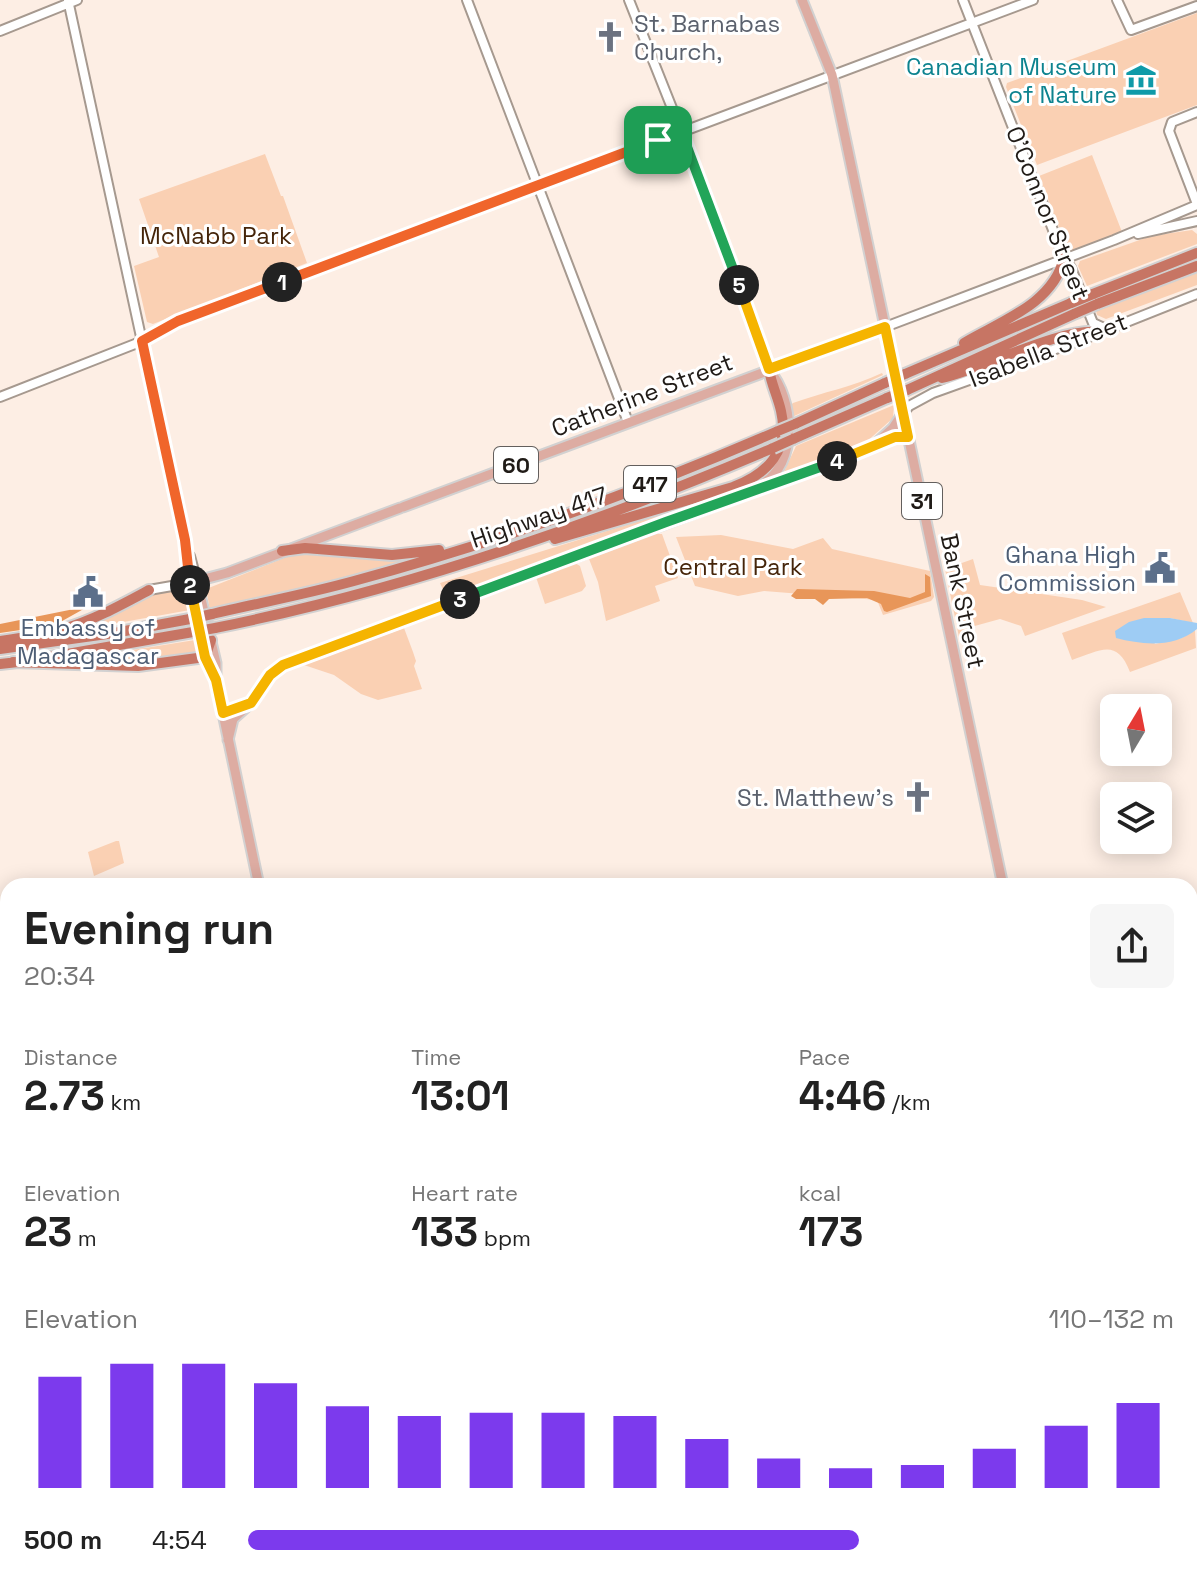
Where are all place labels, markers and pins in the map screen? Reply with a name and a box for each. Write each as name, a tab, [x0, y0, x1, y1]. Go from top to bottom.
place label: St. Barnabas Church,	[634, 8, 780, 67]
church icon: St. Barnabas Church,	[593, 20, 627, 54]
place label: Canadian Museum of Nature	[906, 51, 1117, 110]
museum icon: Canadian Museum of Nature	[1124, 63, 1158, 97]
pin	[624, 106, 692, 174]
pin: 1	[262, 262, 302, 302]
pin: 5	[719, 265, 759, 305]
pin: 4	[817, 441, 857, 481]
place label: Ghana High Commission	[998, 539, 1136, 598]
public building icon: Ghana High Commission	[1143, 551, 1177, 585]
pin: 2	[170, 565, 210, 605]
public building icon: Embassy of Madagascar	[71, 575, 105, 609]
pin: 3	[440, 579, 480, 619]
place label: Embassy of Madagascar	[17, 612, 159, 671]
church icon: St. Matthew's	[901, 780, 935, 814]
place label: St. Matthew's	[737, 782, 894, 813]

